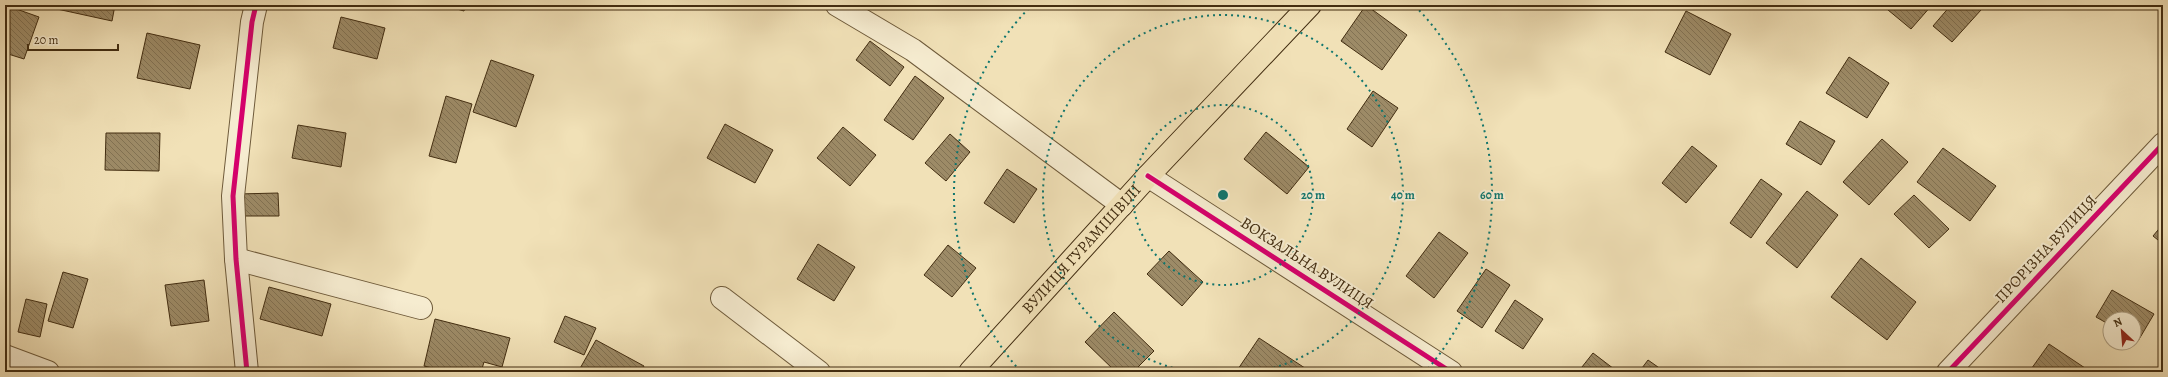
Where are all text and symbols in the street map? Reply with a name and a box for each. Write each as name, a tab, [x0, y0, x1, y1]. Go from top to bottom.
scale bar	[28, 26, 118, 52]
text: 20 m	[34, 32, 58, 48]
street label: ВУЛИЦЯ ГУРАМІШВІЛІ	[1017, 180, 1146, 319]
text: 20 m	[1301, 187, 1325, 203]
text: 40 m	[1391, 187, 1415, 203]
text: 60 m	[1480, 187, 1504, 203]
centre of rings	[1216, 188, 1230, 202]
street label: ПРОРІЗНА ВУЛИЦЯ	[1990, 190, 2102, 308]
street label: ВОКЗАЛЬНА ВУЛИЦЯ	[1236, 212, 1378, 314]
north arrow	[2102, 311, 2142, 351]
text: N	[2111, 314, 2125, 331]

